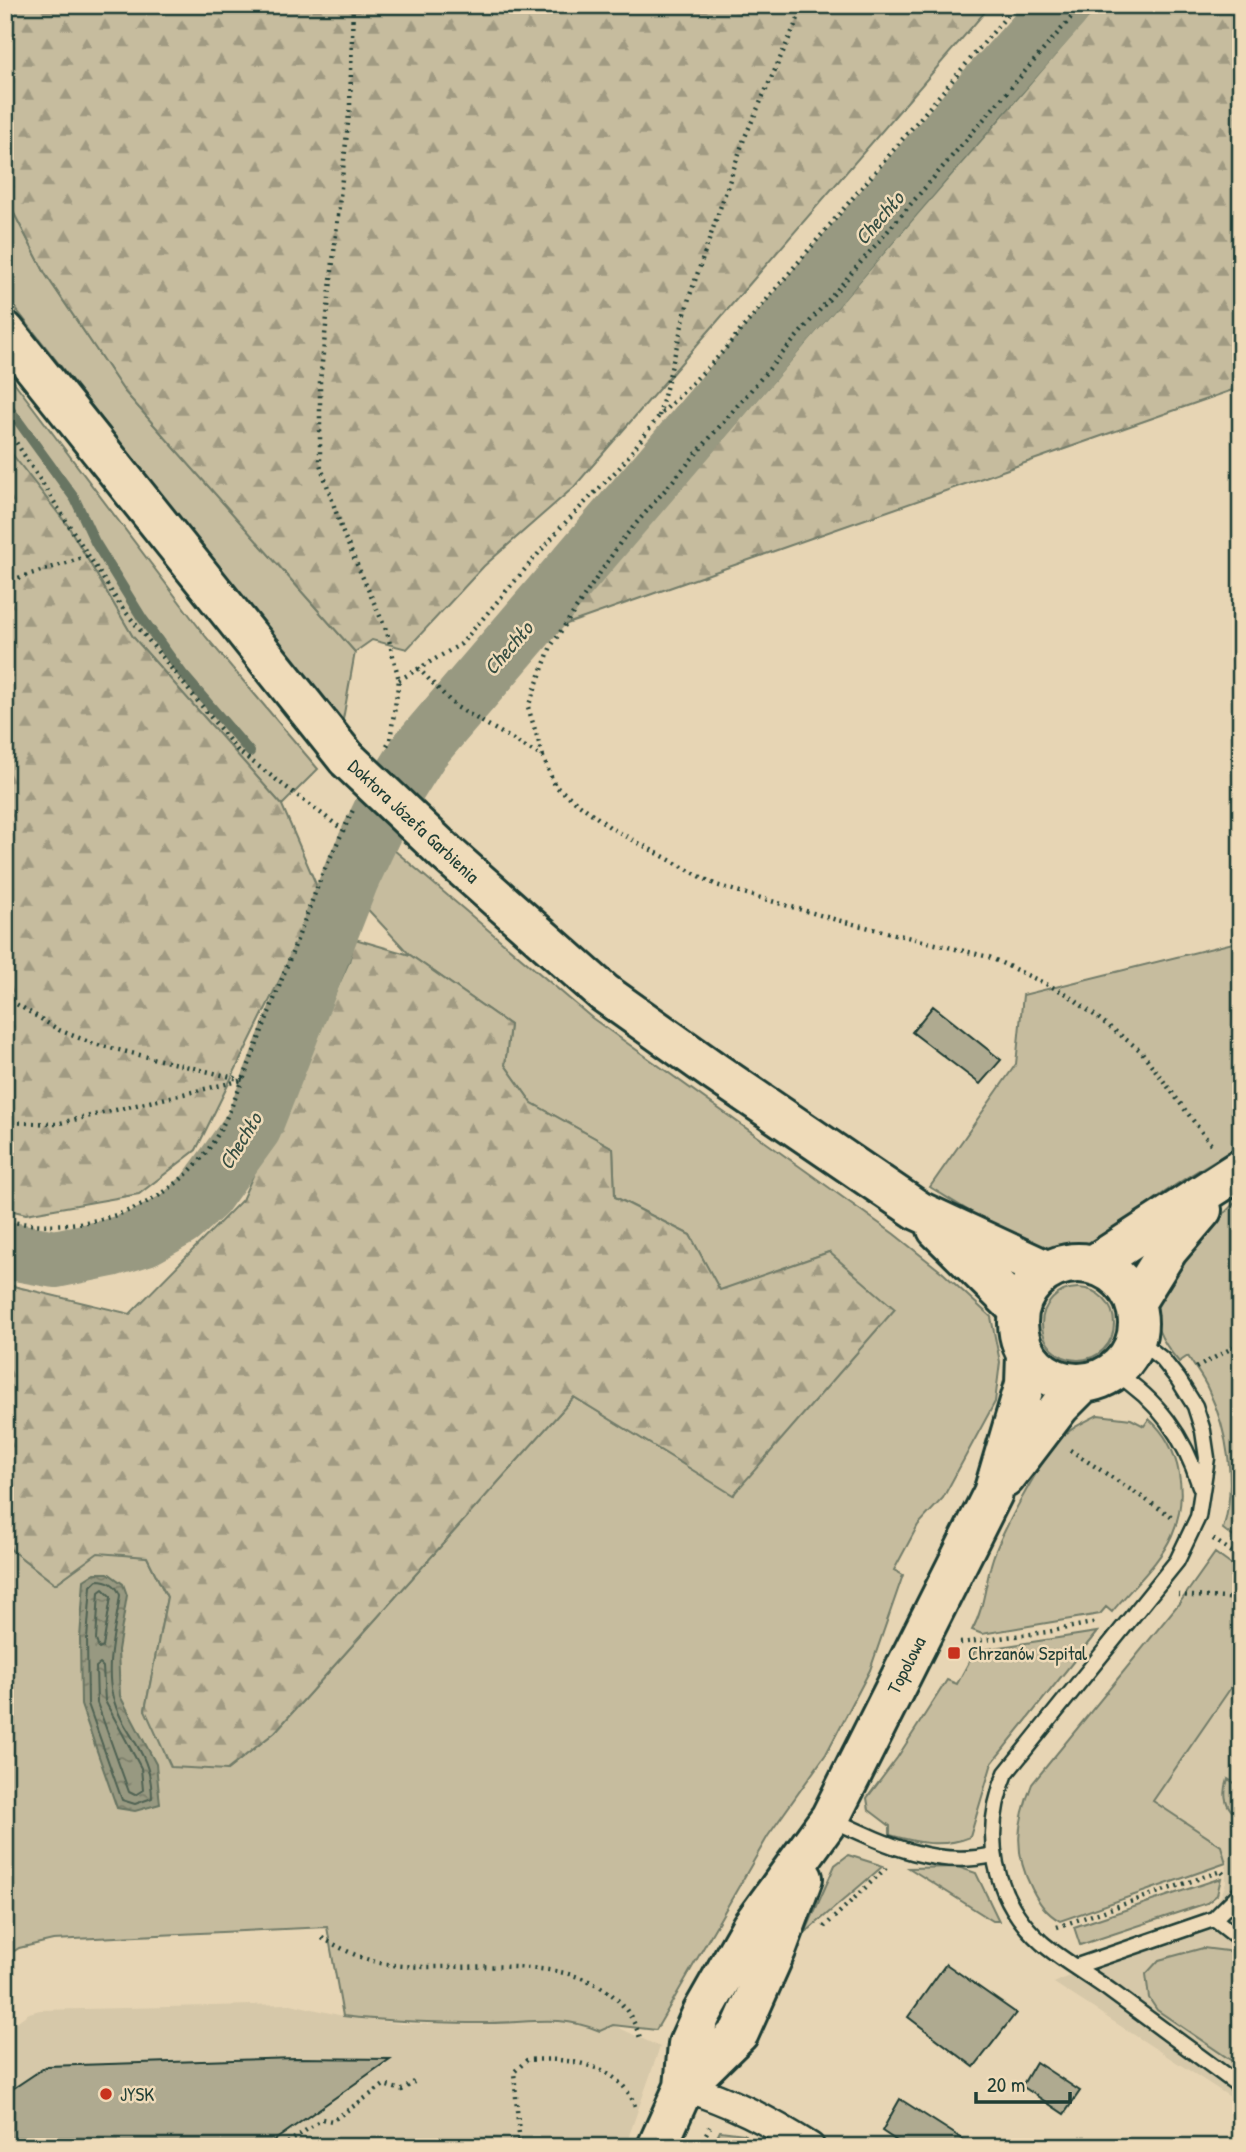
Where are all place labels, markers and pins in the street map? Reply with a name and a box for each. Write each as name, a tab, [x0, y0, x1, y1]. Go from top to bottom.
place label: Chrzanów Szpital	[968, 1640, 1088, 1666]
marker: Chrzanów Szpital	[946, 1645, 962, 1661]
place label: JYSK	[120, 2081, 154, 2107]
marker: JYSK	[98, 2086, 114, 2102]

